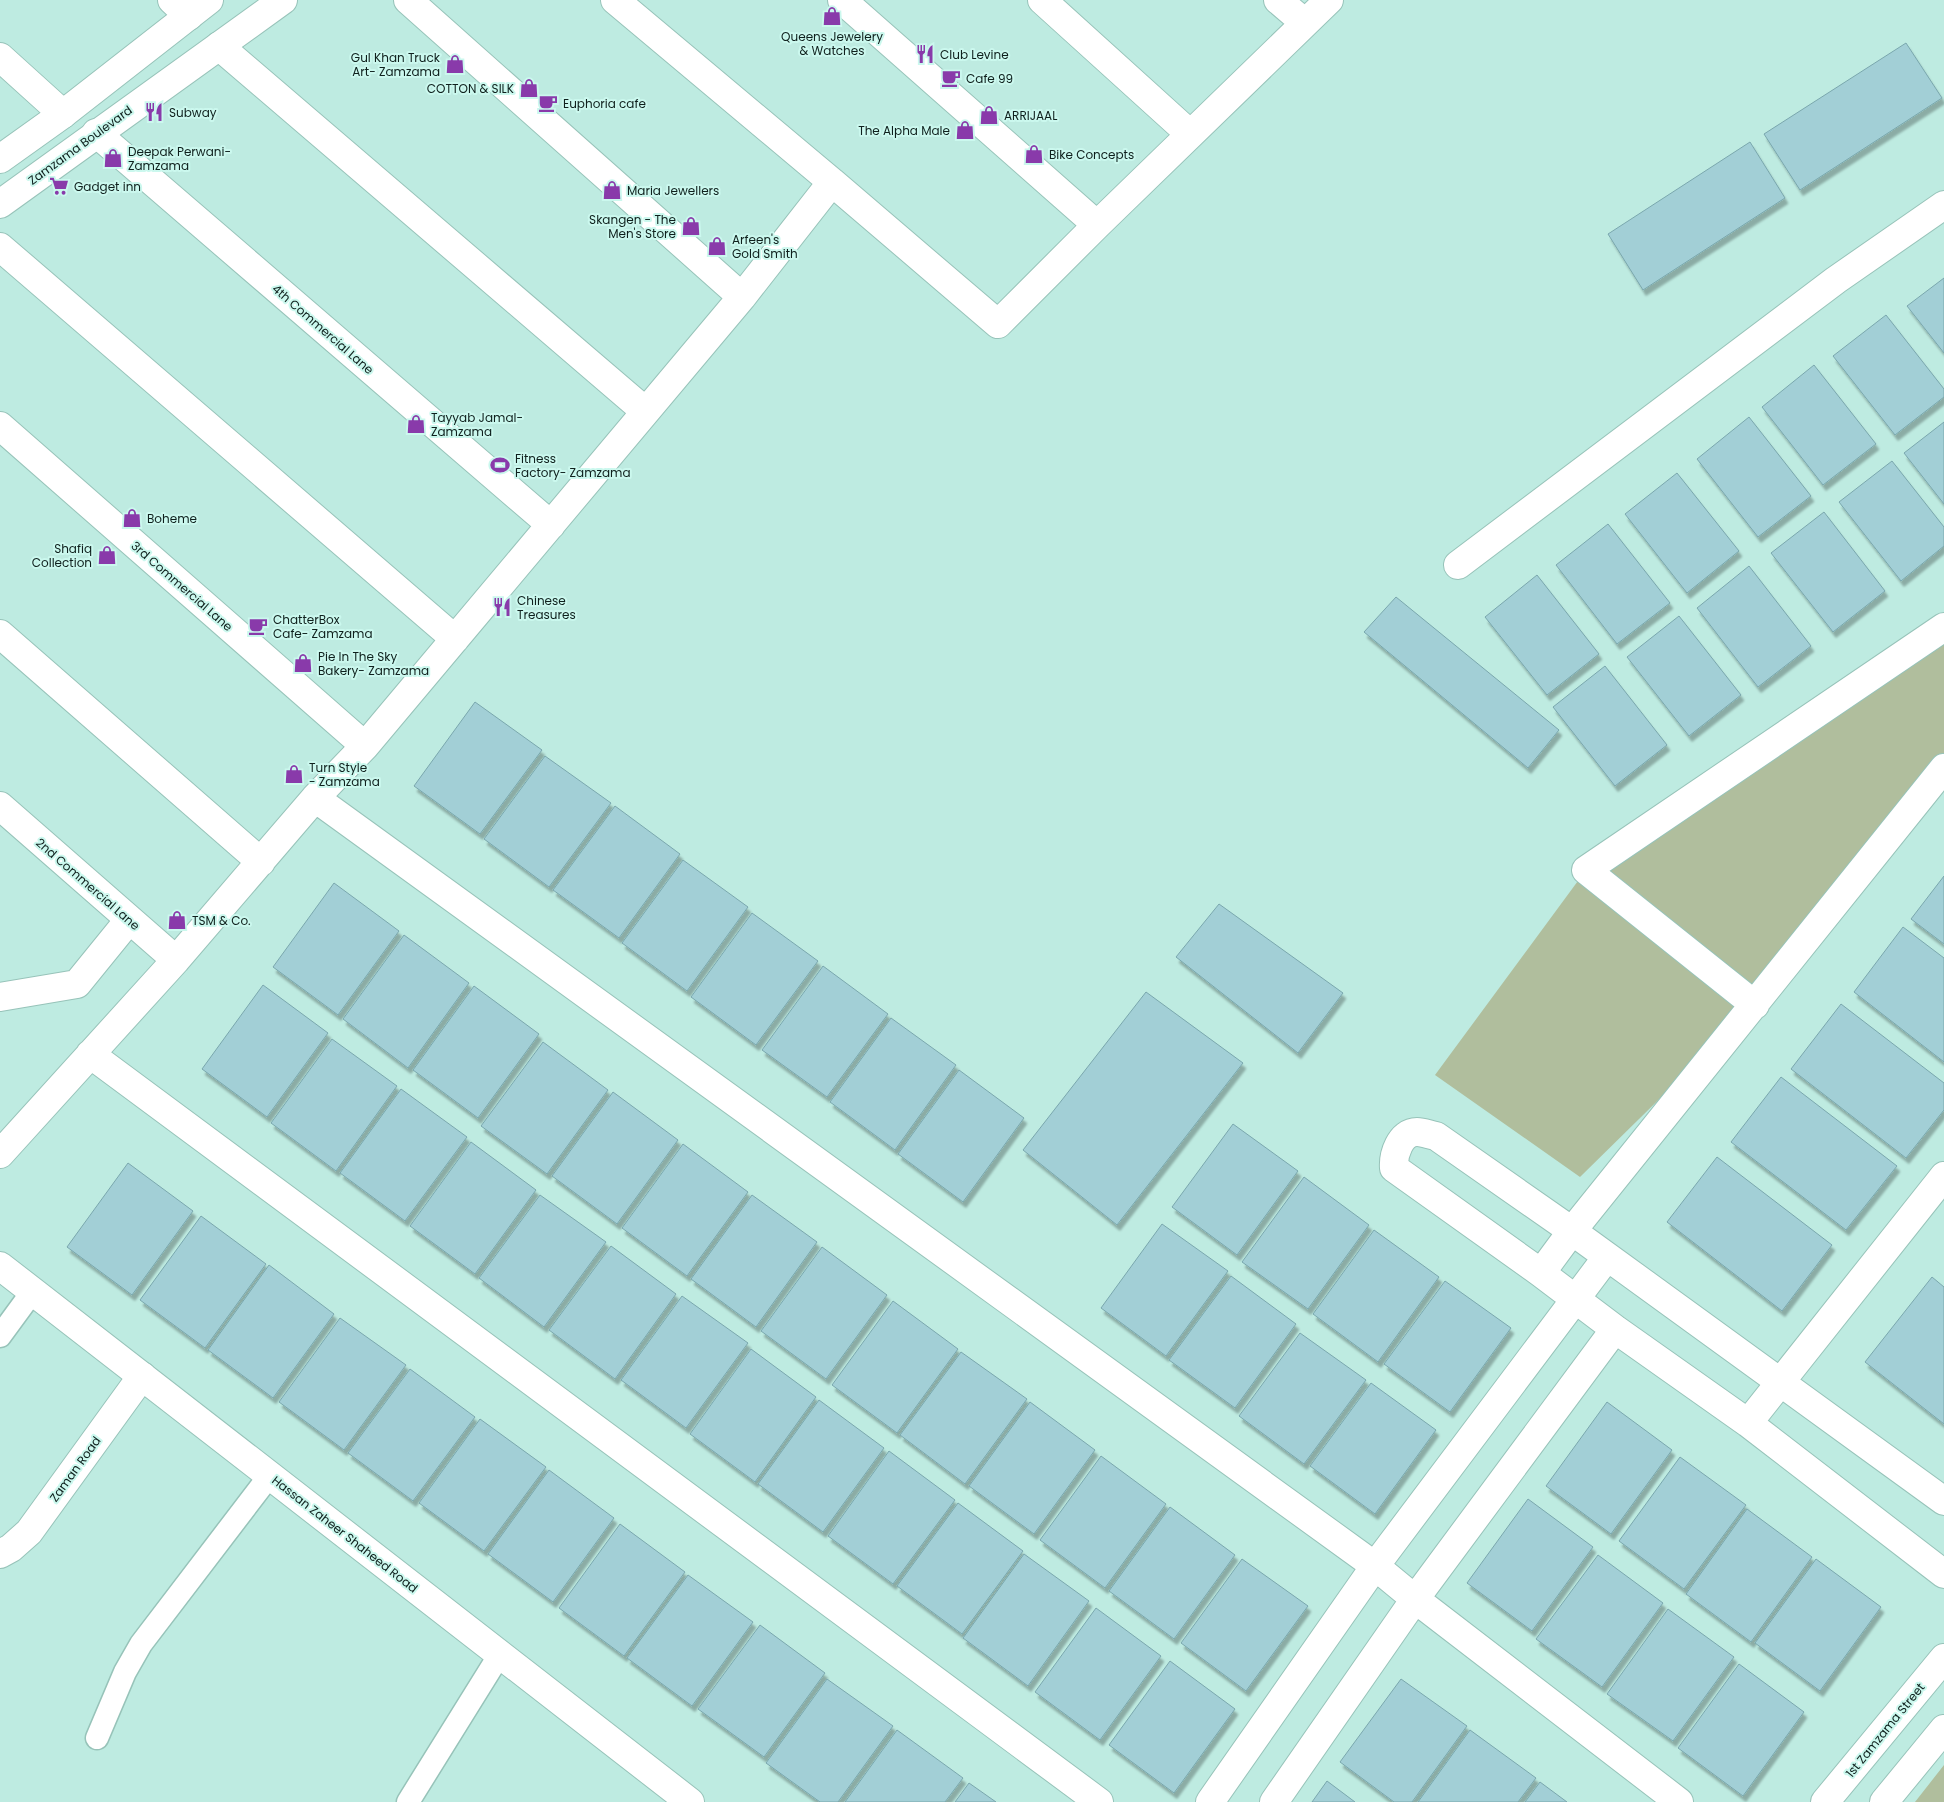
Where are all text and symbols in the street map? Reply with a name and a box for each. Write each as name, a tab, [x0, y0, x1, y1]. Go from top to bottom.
shop icon: Queens Jewelery & Watches	[821, 5, 843, 27]
place label: Queens Jewelery & Watches	[781, 28, 883, 59]
restaurant icon: Club Levine	[914, 43, 936, 65]
place label: Club Levine	[940, 46, 1009, 63]
place label: Gul Khan Truck Art- Zamzama	[351, 49, 441, 80]
shop icon: Gul Khan Truck Art- Zamzama	[444, 53, 466, 75]
cafe icon: Cafe 99	[940, 67, 962, 89]
place label: Cafe 99	[966, 70, 1013, 87]
shop icon: COTTON & SILK	[518, 77, 540, 99]
place label: COTTON & SILK	[427, 80, 514, 97]
cafe icon: Euphoria cafe	[537, 92, 559, 114]
place label: Euphoria cafe	[563, 95, 646, 112]
street label: Zamzama Boulevard	[25, 101, 135, 189]
restaurant icon: Subway	[143, 101, 165, 123]
place label: Subway	[169, 104, 217, 121]
shop icon: ARRIJAAL	[978, 104, 1000, 126]
place label: ARRIJAAL	[1004, 107, 1057, 124]
shop icon: The Alpha Male	[954, 119, 976, 141]
place label: The Alpha Male	[858, 122, 950, 139]
place label: Deepak Perwani- Zamzama	[128, 143, 231, 174]
shop icon: Bike Concepts	[1023, 143, 1045, 165]
place label: Bike Concepts	[1049, 146, 1134, 163]
shop icon: Deepak Perwani- Zamzama	[102, 147, 124, 169]
supermarket icon: Gadget inn	[48, 175, 70, 197]
place label: Gadget inn	[74, 178, 141, 195]
shop icon: Maria Jewellers	[601, 179, 623, 201]
place label: Maria Jewellers	[627, 182, 719, 199]
place label: Skangen - The Men's Store	[589, 211, 676, 242]
shop icon: Skangen - The Men's Store	[680, 215, 702, 237]
place label: Arfeen's Gold Smith	[732, 231, 798, 262]
shop icon: Arfeen's Gold Smith	[706, 235, 728, 257]
street label: 4th Commercial Lane	[269, 280, 377, 378]
place label: Tayyab Jamal- Zamzama	[431, 409, 523, 440]
shop icon: Tayyab Jamal- Zamzama	[405, 413, 427, 435]
place label: Fitness Factory- Zamzama	[515, 450, 631, 481]
sports icon: Fitness Factory- Zamzama	[489, 454, 511, 476]
shop icon: Boheme	[121, 507, 143, 529]
place label: Boheme	[147, 510, 197, 527]
street label: 3rd Commercial Lane	[128, 537, 236, 635]
place label: Shafiq Collection	[32, 540, 92, 571]
shop icon: Shafiq Collection	[96, 544, 118, 566]
place label: Chinese Treasures	[517, 592, 576, 623]
restaurant icon: Chinese Treasures	[491, 596, 513, 618]
place label: ChatterBox Cafe- Zamzama	[273, 611, 373, 642]
cafe icon: ChatterBox Cafe- Zamzama	[247, 615, 269, 637]
place label: Pie In The Sky Bakery- Zamzama	[318, 648, 429, 679]
shop icon: Pie In The Sky Bakery- Zamzama	[292, 652, 314, 674]
place label: Turn Style - Zamzama	[309, 759, 380, 790]
shop icon: Turn Style - Zamzama	[283, 763, 305, 785]
street label: 2nd Commercial Lane	[32, 834, 144, 934]
shop icon: TSM & Co.	[166, 909, 188, 931]
place label: TSM & Co.	[192, 912, 251, 929]
street label: Zaman Road	[45, 1433, 105, 1505]
street label: Hassan Zaheer Shaheed Road	[269, 1472, 421, 1596]
street label: 1st Zamzama Street	[1842, 1679, 1928, 1781]

